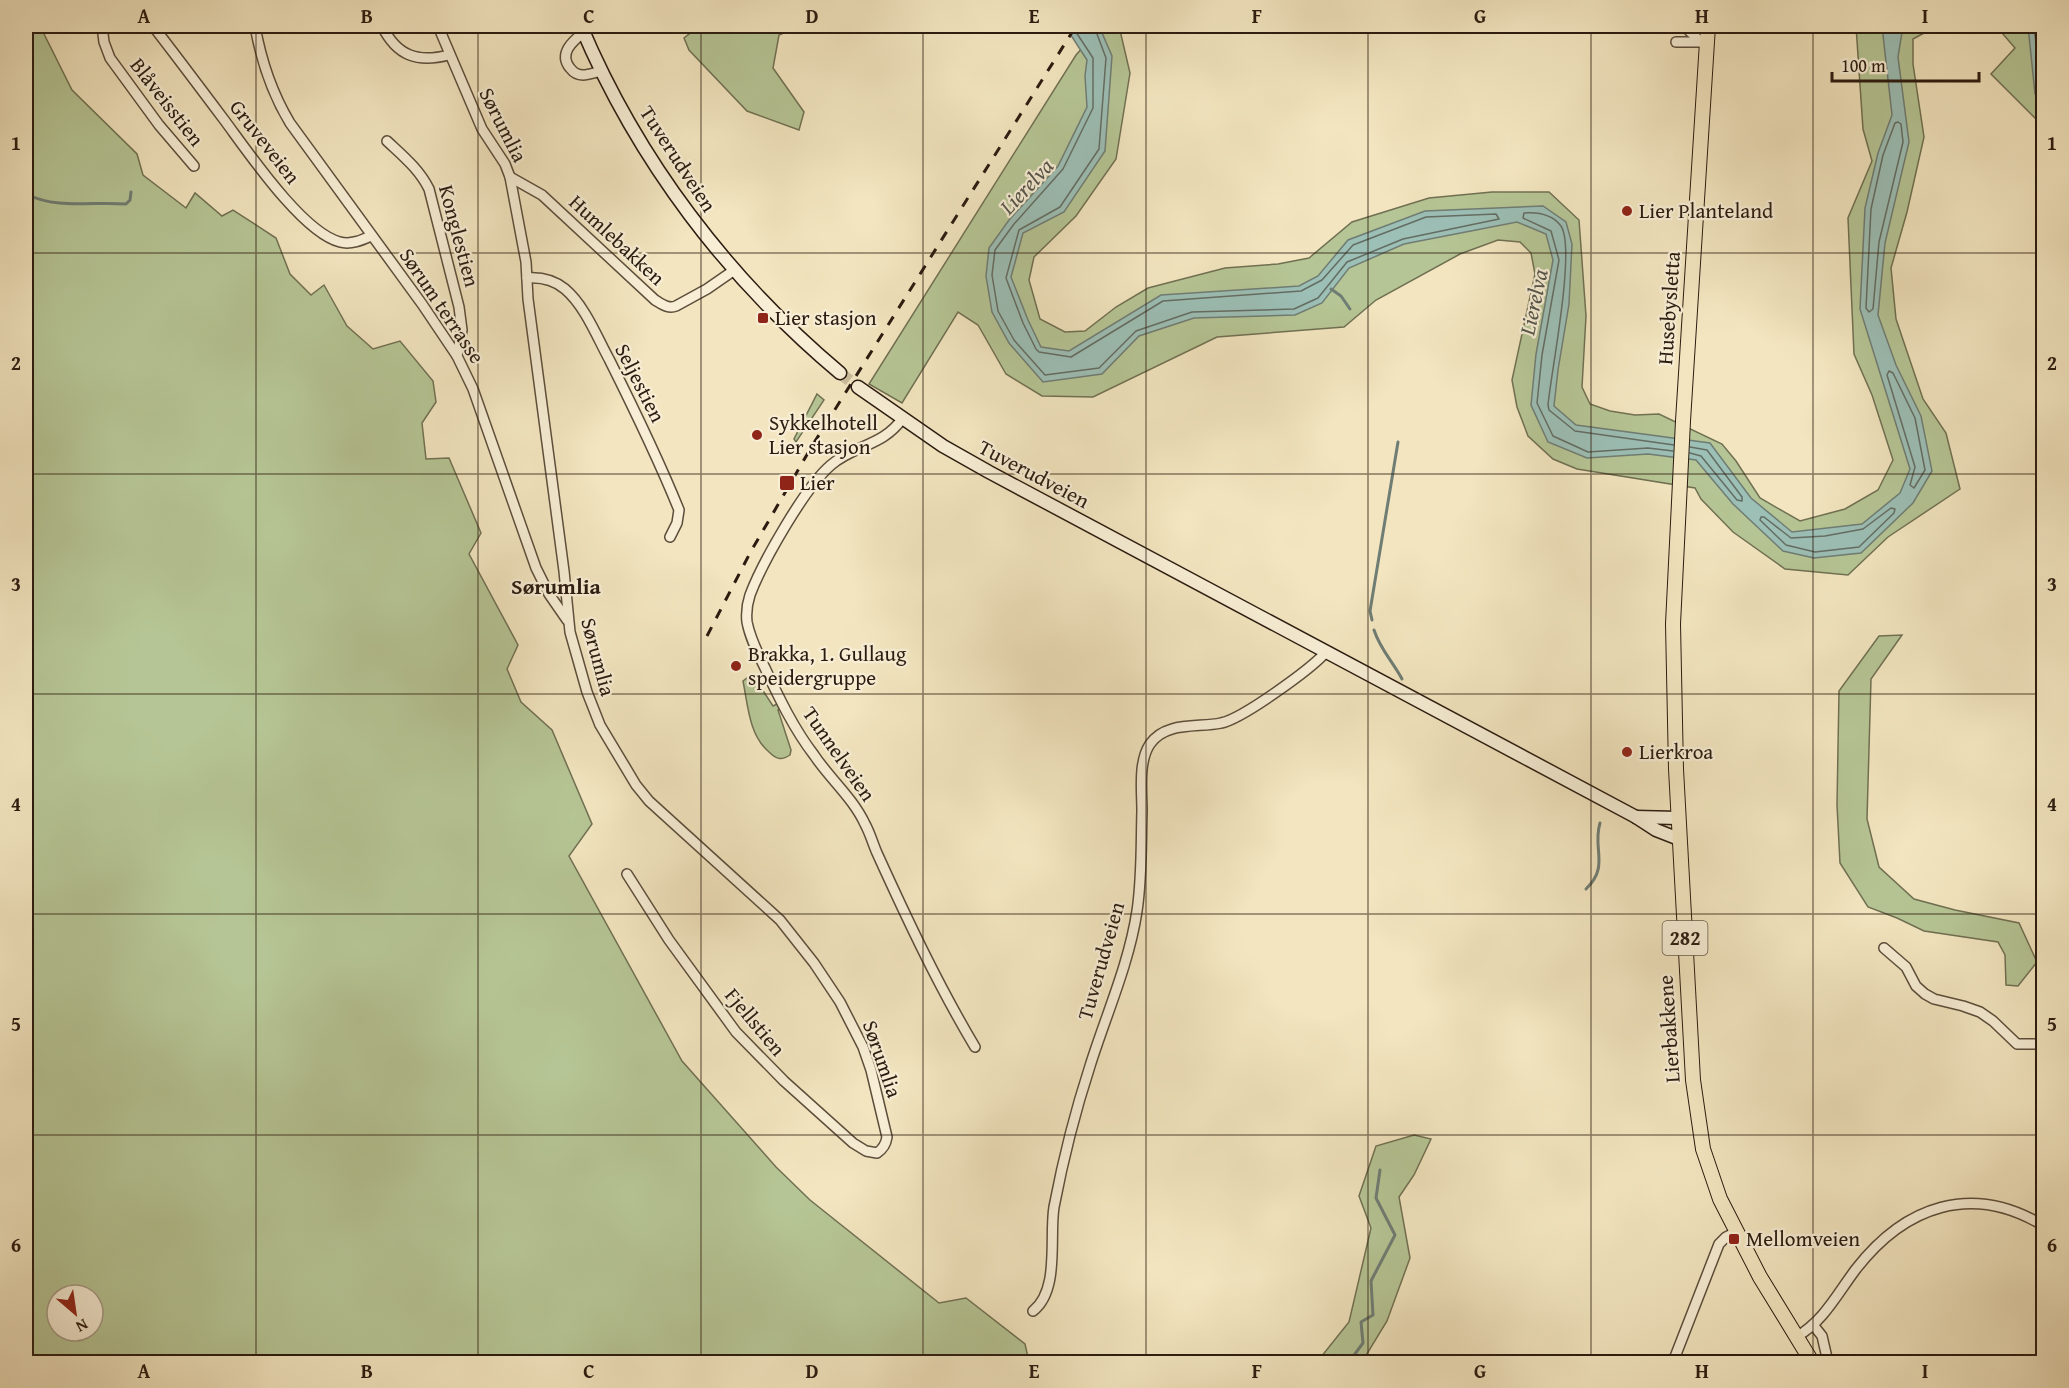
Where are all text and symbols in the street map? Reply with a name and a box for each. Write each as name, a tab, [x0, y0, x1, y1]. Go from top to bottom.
text: A	[138, 1, 151, 30]
text: B	[361, 1, 373, 30]
text: C	[583, 1, 595, 30]
text: D	[805, 1, 819, 30]
text: E	[1029, 1, 1040, 30]
text: F	[1252, 1, 1262, 30]
text: G	[1474, 1, 1486, 30]
text: H	[1695, 1, 1709, 30]
text: I	[1922, 1, 1928, 30]
scale bar	[1832, 45, 1979, 83]
street label: Blåveisstien	[123, 51, 212, 153]
text: 100 m	[1841, 52, 1886, 79]
street label: Sørumlia	[472, 82, 535, 167]
street label: Gruveveien	[223, 93, 308, 191]
street label: Tuverudveien	[632, 99, 725, 218]
text: 1	[11, 128, 21, 157]
text: 1	[2047, 128, 2057, 157]
water label: Lierelva	[991, 151, 1060, 222]
street label: Konglestien	[431, 181, 488, 291]
street label: Humlebakken	[562, 187, 673, 293]
place label: Lier Planteland	[1639, 195, 1774, 226]
marker: Lier Planteland	[1620, 204, 1634, 218]
street label: Sørum terrasse	[392, 242, 493, 370]
street label: Husebysletta	[1649, 250, 1688, 366]
water label: Lierelva	[1510, 266, 1556, 339]
place label: Lier stasjon	[775, 302, 877, 333]
marker: Lier stasjon	[756, 311, 770, 325]
street label: Seljestien	[607, 338, 674, 428]
text: 2	[11, 348, 21, 377]
text: 2	[2047, 348, 2057, 377]
place label: Sykkelhotell Lier stasjon	[769, 407, 878, 462]
marker: Sykkelhotell Lier stasjon	[750, 428, 764, 442]
street label: Tuverudveien	[973, 431, 1095, 516]
place label: Lier	[800, 467, 835, 498]
marker: Lier	[778, 474, 796, 492]
text: 3	[11, 569, 21, 598]
text: 3	[2047, 569, 2057, 598]
district label: Sørumlia	[511, 570, 602, 602]
street label: Sørumlia	[573, 614, 624, 700]
place label: Brakka, 1. Gullaug speidergruppe	[748, 638, 907, 693]
marker: Brakka, 1. Gullaug speidergruppe	[729, 659, 743, 673]
street label: Tunnelveien	[795, 700, 884, 808]
place label: Lierkroa	[1639, 736, 1713, 767]
marker: Lierkroa	[1620, 745, 1634, 759]
text: 4	[11, 789, 21, 818]
text: 4	[2047, 789, 2057, 818]
street label: Tuverudveien	[1069, 898, 1132, 1024]
road number: 282	[1662, 921, 1708, 955]
street label: Lierbakkene	[1649, 974, 1688, 1084]
street label: Fjellstien	[718, 981, 793, 1063]
text: 5	[11, 1009, 21, 1038]
text: 5	[2047, 1009, 2057, 1038]
street label: Sørumlia	[855, 1016, 910, 1102]
place label: Mellomveien	[1746, 1223, 1860, 1254]
text: 6	[11, 1230, 21, 1259]
text: 6	[2047, 1230, 2057, 1259]
marker: Mellomveien	[1727, 1232, 1741, 1246]
north arrow	[45, 1283, 105, 1343]
text: N	[72, 1313, 93, 1339]
text: A	[138, 1356, 151, 1385]
text: B	[361, 1356, 373, 1385]
text: C	[583, 1356, 595, 1385]
text: D	[805, 1356, 819, 1385]
text: E	[1029, 1356, 1040, 1385]
text: F	[1252, 1356, 1262, 1385]
text: G	[1474, 1356, 1486, 1385]
text: H	[1695, 1356, 1709, 1385]
text: I	[1922, 1356, 1928, 1385]

